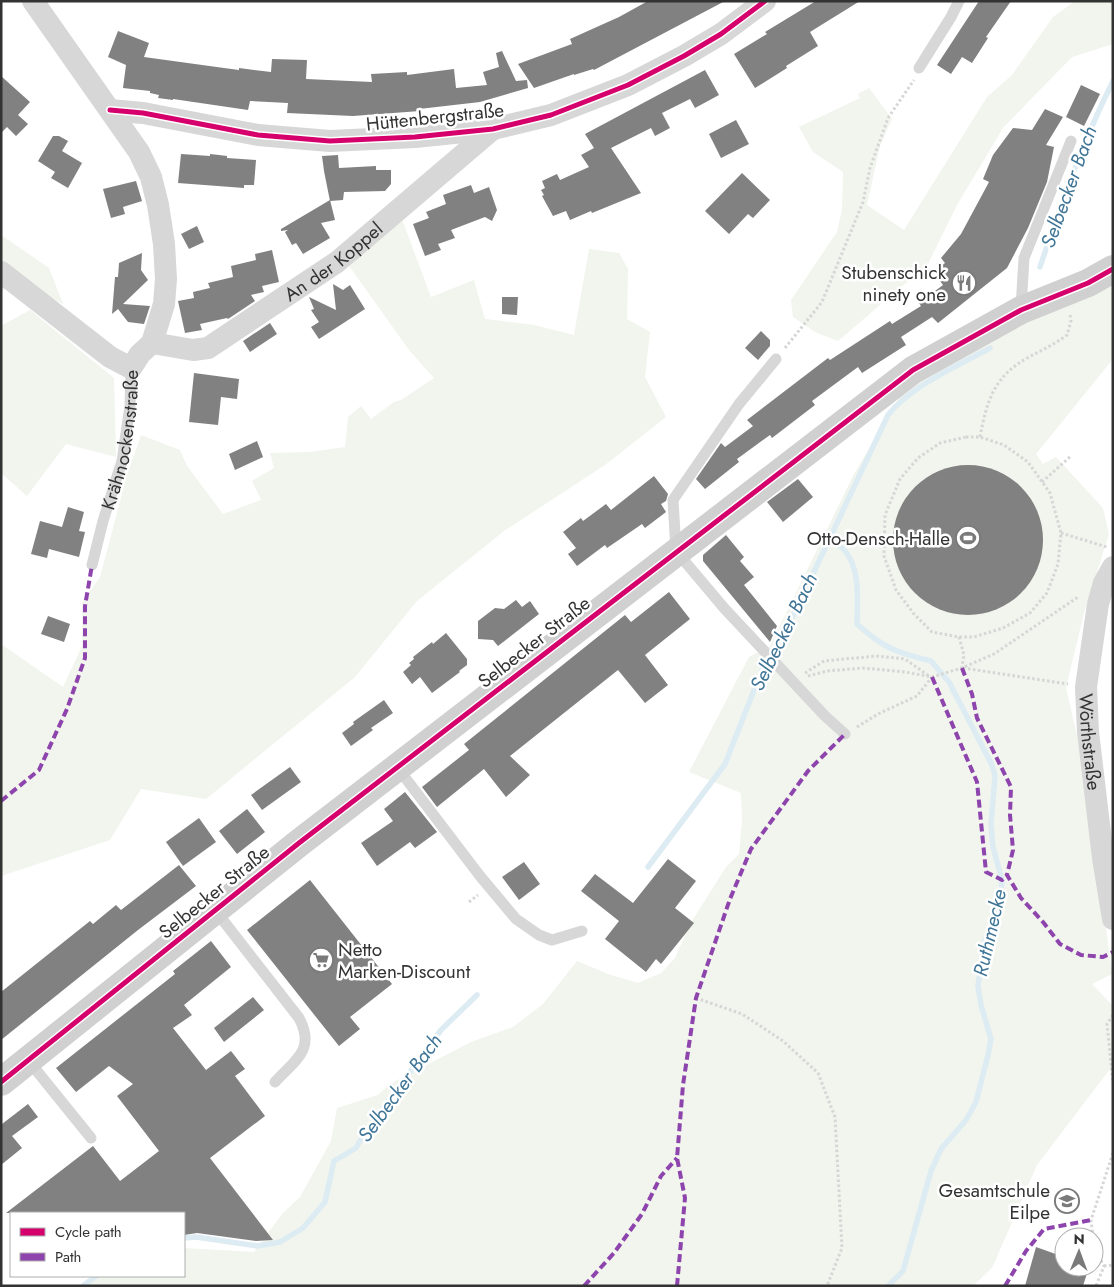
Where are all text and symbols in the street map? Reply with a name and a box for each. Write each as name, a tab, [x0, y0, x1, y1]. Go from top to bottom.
street label: Hüttenbergstraße	[365, 96, 505, 138]
water label: Selbecker Bach	[1034, 122, 1104, 252]
street label: An der Koppel	[278, 215, 388, 307]
place label: Stubenschick ninety one	[841, 259, 947, 308]
restaurant icon: Stubenschick ninety one	[951, 270, 977, 296]
street label: Krähnockenstraße	[94, 369, 144, 513]
place label: Otto-Densch-Halle	[807, 525, 950, 552]
sports icon: Otto-Densch-Halle	[955, 525, 981, 551]
water label: Selbecker Bach	[743, 568, 825, 696]
street label: Selbecker Straße	[472, 590, 596, 694]
street label: Wörthstraße	[1073, 693, 1108, 792]
street label: Selbecker Straße	[153, 839, 275, 945]
water label: Ruthmecke	[966, 887, 1014, 979]
place label: Netto Marken-Discount	[338, 936, 471, 985]
supermarket icon: Netto Marken-Discount	[308, 947, 334, 973]
water label: Selbecker Bach	[351, 1028, 449, 1148]
place label: Gesamtschule Eilpe	[938, 1177, 1050, 1226]
school or university icon: Gesamtschule Eilpe	[1054, 1188, 1080, 1214]
legend	[10, 1212, 185, 1277]
text: Cycle path	[55, 1221, 122, 1243]
north arrow	[1054, 1227, 1104, 1277]
text: N	[1073, 1229, 1085, 1249]
text: Path	[55, 1246, 81, 1268]

